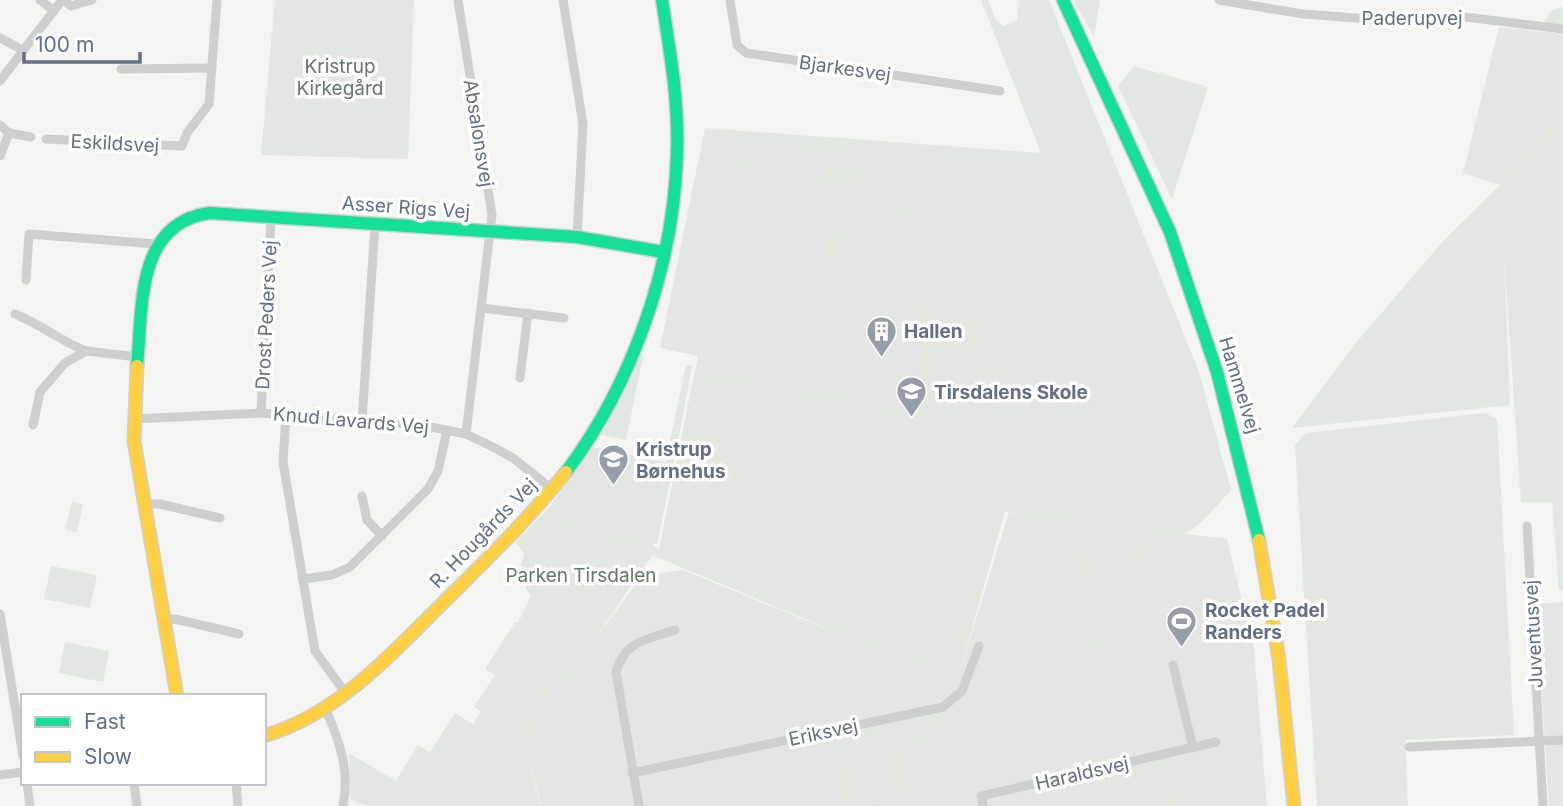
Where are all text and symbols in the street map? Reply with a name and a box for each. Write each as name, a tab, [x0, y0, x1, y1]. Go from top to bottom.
street label: Paderupvej	[1361, 7, 1463, 30]
scale bar	[24, 21, 140, 65]
text: 100 m	[35, 32, 94, 57]
street label: Bjarkesvej	[798, 51, 892, 86]
park label: Kristrup Kirkegård	[297, 55, 383, 100]
street label: Absalonsvej	[459, 78, 498, 189]
street label: Eskildsvej	[70, 130, 160, 157]
street label: Asser Rigs Vej	[341, 192, 471, 223]
street label: Drost Peders Vej	[251, 240, 282, 390]
building icon: Hallen	[864, 314, 898, 358]
place label: Hallen	[904, 320, 963, 343]
street label: Hammelvej	[1214, 334, 1265, 436]
school or university icon: Tirsdalens Skole	[894, 375, 928, 419]
place label: Tirsdalens Skole	[934, 381, 1088, 404]
street label: Knud Lavards Vej	[272, 402, 430, 439]
place label: Kristrup Børnehus	[636, 438, 726, 483]
school or university icon: Kristrup Børnehus	[596, 443, 630, 487]
street label: R. Hougårds Vej	[425, 474, 542, 593]
park label: Parken Tirsdalen	[505, 564, 657, 587]
street label: Juventusvej	[1519, 579, 1548, 689]
place label: Rocket Padel Randers	[1205, 599, 1325, 644]
sports icon: Rocket Padel Randers	[1165, 604, 1199, 648]
legend	[21, 694, 266, 785]
text: Fast	[84, 709, 126, 734]
street label: Eriksvej	[787, 714, 860, 751]
text: Slow	[84, 744, 132, 769]
street label: Haraldsvej	[1033, 752, 1131, 795]

